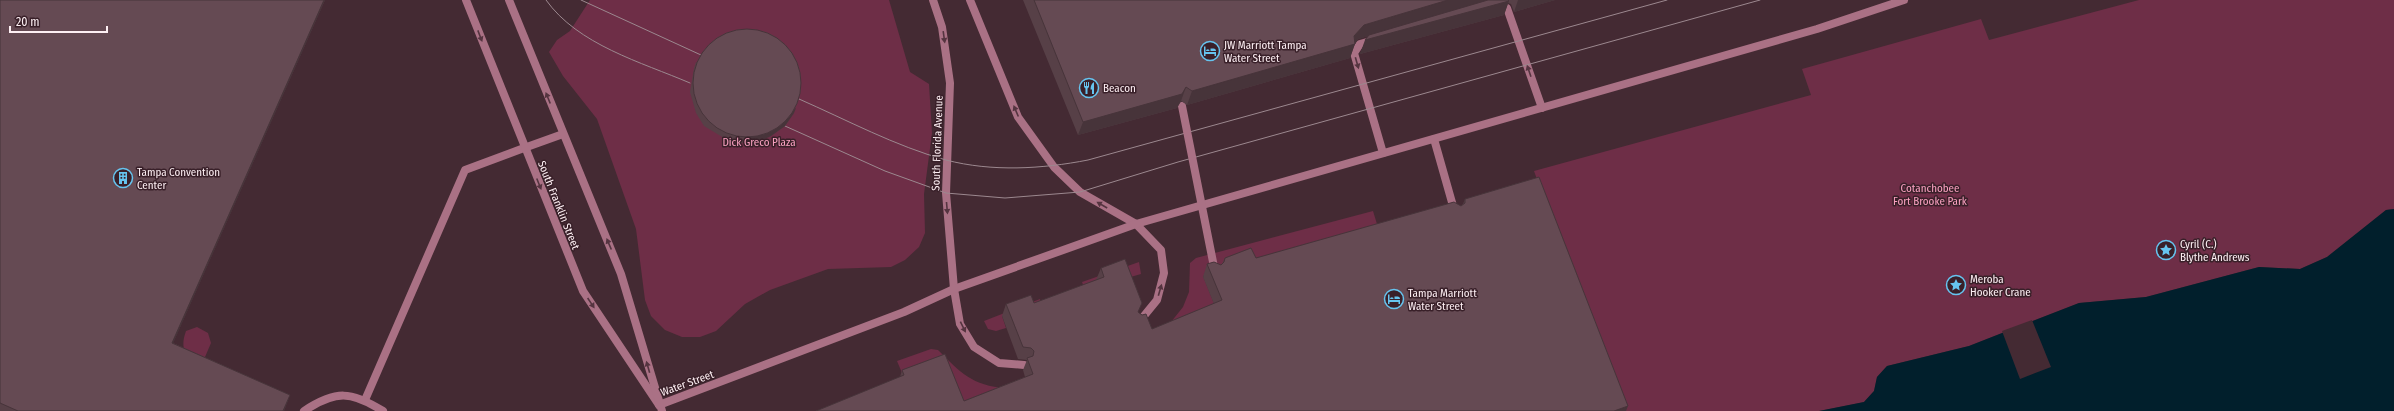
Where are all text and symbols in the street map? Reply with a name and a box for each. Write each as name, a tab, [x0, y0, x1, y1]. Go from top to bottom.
scale bar	[10, 8, 107, 34]
text: 20 m	[16, 15, 40, 29]
one-way arrow	[477, 31, 483, 43]
one-way arrow	[941, 31, 947, 43]
place label: JW Marriott Tampa Water Street	[1224, 39, 1307, 65]
hotel icon: JW Marriott Tampa Water Street	[1199, 40, 1221, 62]
one-way arrow	[1354, 58, 1360, 70]
one-way arrow	[1526, 64, 1532, 76]
restaurant icon: Beacon	[1078, 77, 1100, 99]
place label: Beacon	[1103, 82, 1136, 95]
one-way arrow	[545, 91, 551, 103]
street label: South Florida Avenue	[929, 95, 946, 191]
one-way arrow	[1012, 104, 1018, 116]
park label: Dick Greco Plaza	[722, 136, 796, 149]
street label: South Franklin Street	[535, 159, 582, 252]
place label: Tampa Convention Center	[137, 166, 220, 192]
building icon: Tampa Convention Center	[112, 167, 134, 189]
one-way arrow	[536, 179, 542, 191]
park label: Cotanchobee Fort Brooke Park	[1893, 182, 1968, 208]
one-way arrow	[1096, 201, 1108, 208]
one-way arrow	[944, 202, 951, 214]
one-way arrow	[605, 237, 611, 249]
place label: Cyril (C.) Blythe Andrews	[2180, 238, 2250, 264]
place icon: Cyril (C.) Blythe Andrews	[2155, 239, 2177, 261]
place label: Meroba Hooker Crane	[1970, 273, 2031, 299]
place icon: Meroba Hooker Crane	[1945, 274, 1967, 296]
one-way arrow	[1157, 283, 1163, 295]
place label: Tampa Marriott Water Street	[1408, 287, 1477, 313]
hotel icon: Tampa Marriott Water Street	[1383, 288, 1405, 310]
one-way arrow	[587, 298, 595, 308]
one-way arrow	[960, 321, 966, 333]
one-way arrow	[645, 361, 651, 373]
street label: Water Street	[659, 368, 716, 399]

